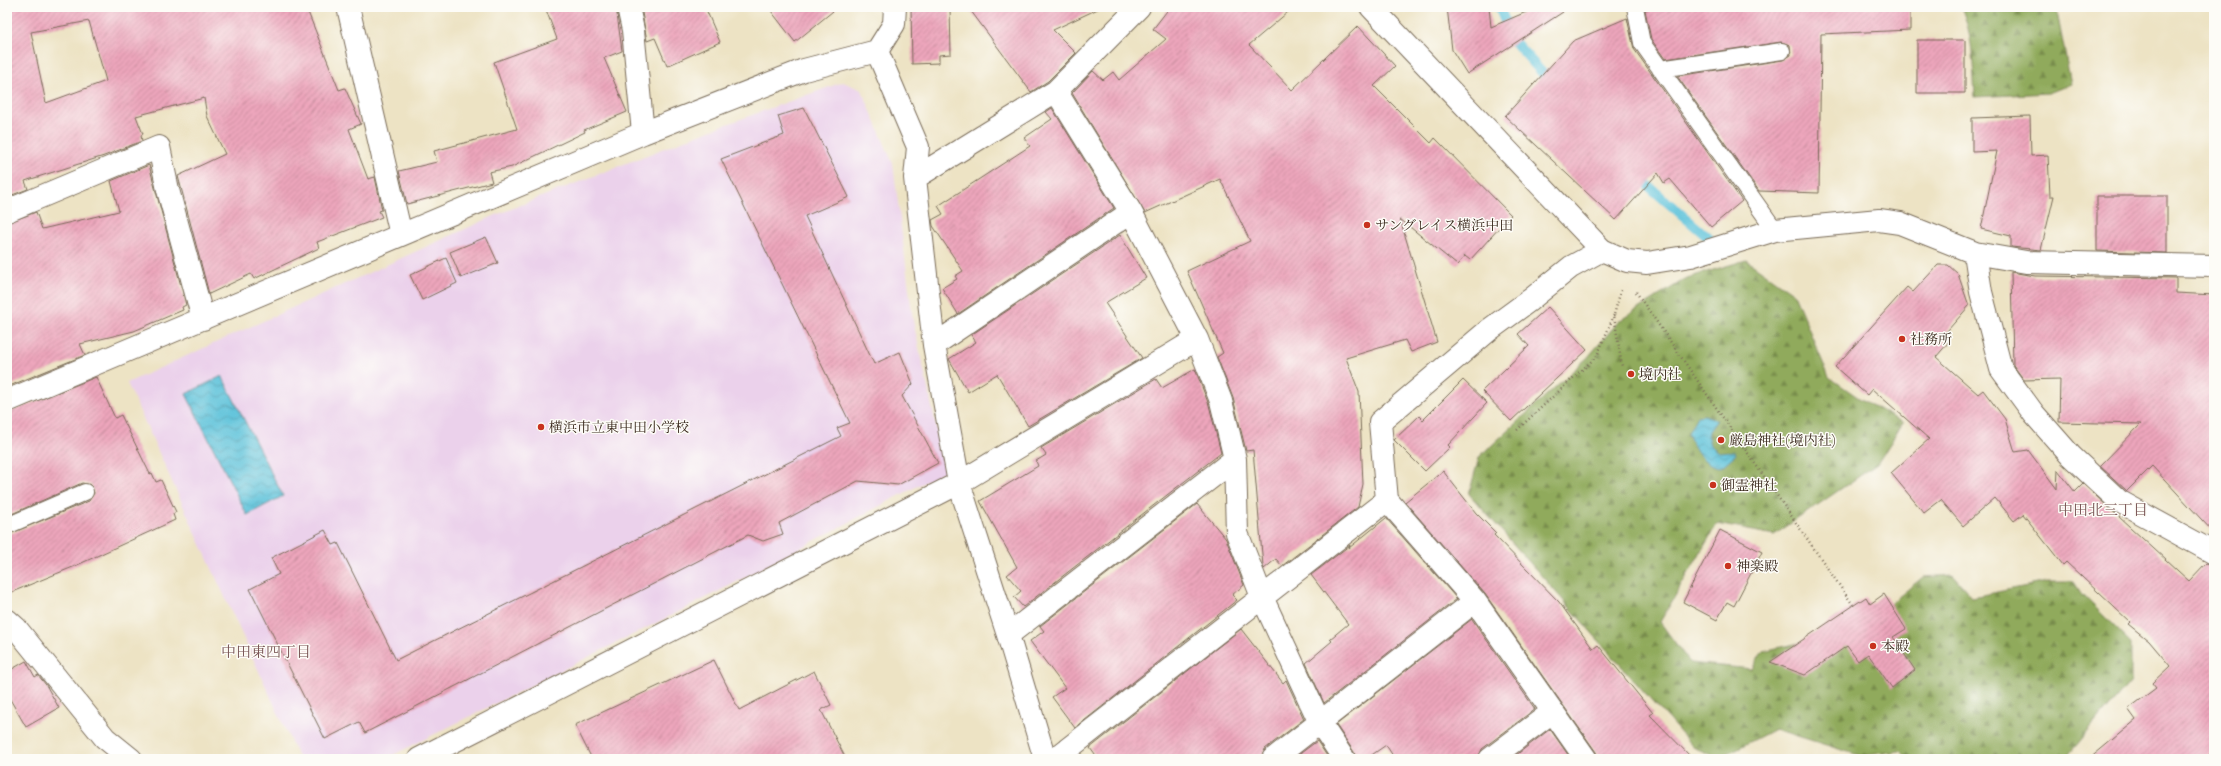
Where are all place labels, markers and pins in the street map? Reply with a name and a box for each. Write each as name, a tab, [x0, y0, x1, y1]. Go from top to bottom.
place label: サングレイス横浜中田	[1375, 217, 1513, 237]
marker: サングレイス横浜中田	[1362, 220, 1372, 230]
place label: 社務所	[1910, 331, 1952, 351]
marker: 社務所	[1897, 334, 1907, 344]
place label: 境内社	[1639, 366, 1681, 386]
marker: 境内社	[1626, 369, 1636, 379]
place label: 横浜市立東中田小学校	[549, 419, 689, 439]
marker: 横浜市立東中田小学校	[536, 422, 546, 432]
place label: 厳島神社(境内社)	[1729, 432, 1836, 452]
marker: 厳島神社(境内社)	[1716, 435, 1726, 445]
place label: 御霊神社	[1721, 477, 1777, 497]
marker: 御霊神社	[1708, 480, 1718, 490]
place label: 神楽殿	[1736, 558, 1778, 578]
marker: 神楽殿	[1723, 561, 1733, 571]
place label: 本殿	[1881, 638, 1909, 658]
marker: 本殿	[1868, 641, 1878, 651]

